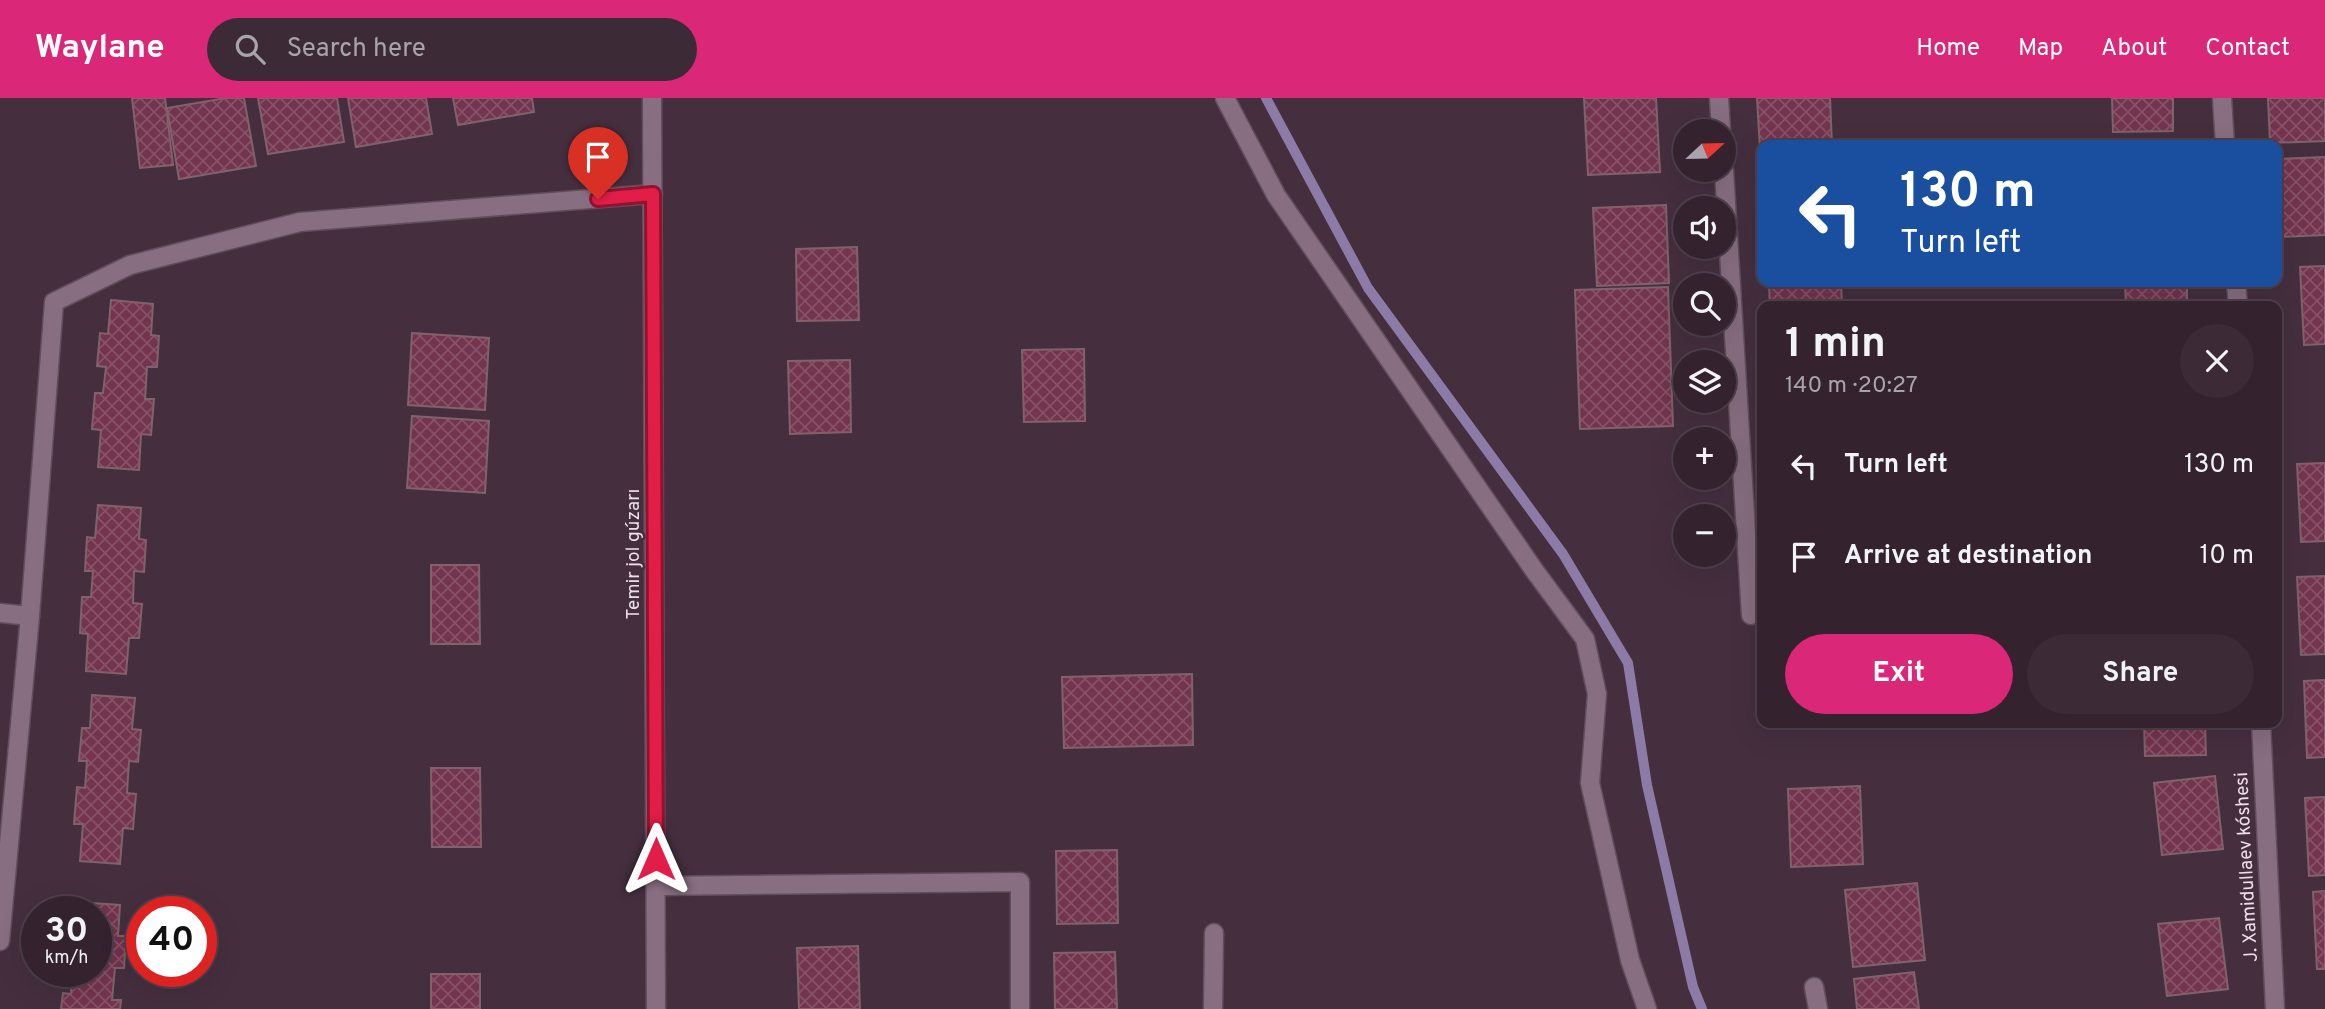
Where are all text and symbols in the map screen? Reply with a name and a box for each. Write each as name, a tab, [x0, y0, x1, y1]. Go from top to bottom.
search box	[207, 18, 697, 81]
text: Waylane	[35, 28, 165, 70]
icon: search	[231, 30, 269, 68]
text: Search here	[287, 33, 426, 66]
text: Home	[1916, 34, 1980, 64]
text: Map	[2018, 34, 2063, 64]
text: About	[2101, 34, 2167, 64]
text: Contact	[2205, 34, 2290, 64]
north arrow	[1673, 119, 1736, 182]
map controls	[1673, 119, 1736, 567]
pin	[568, 127, 628, 199]
icon: arrive	[579, 138, 617, 176]
text: 130 m	[1900, 163, 2036, 225]
icon: left	[1785, 168, 1876, 259]
button: sound	[1673, 196, 1736, 259]
text: Turn left	[1900, 224, 2021, 264]
button: search	[1673, 273, 1736, 336]
text: 1 min	[1785, 319, 1886, 372]
button: close	[2180, 324, 2254, 398]
button: layers	[1673, 350, 1736, 413]
text: 140 m · 20:27	[1785, 372, 1918, 401]
button: +	[1673, 427, 1736, 490]
icon: left	[1785, 447, 1823, 485]
text: Turn left	[1844, 449, 1948, 482]
text: 130 m	[2184, 449, 2254, 482]
street label: Temir jol gúzarı	[622, 489, 646, 619]
button: −	[1673, 504, 1736, 567]
icon: arrive	[1785, 538, 1823, 576]
text: Arrive at destination	[1844, 540, 2092, 573]
text: 10 m	[2199, 540, 2254, 573]
button: Exit	[1785, 634, 2013, 714]
button: Share	[2027, 634, 2254, 714]
street label: J. Xamidullaev kóshesi	[2230, 771, 2264, 963]
position arrow	[619, 822, 693, 896]
speed limit sign: 40	[126, 896, 217, 987]
text: 30	[45, 910, 88, 954]
text: km/h	[45, 947, 88, 970]

